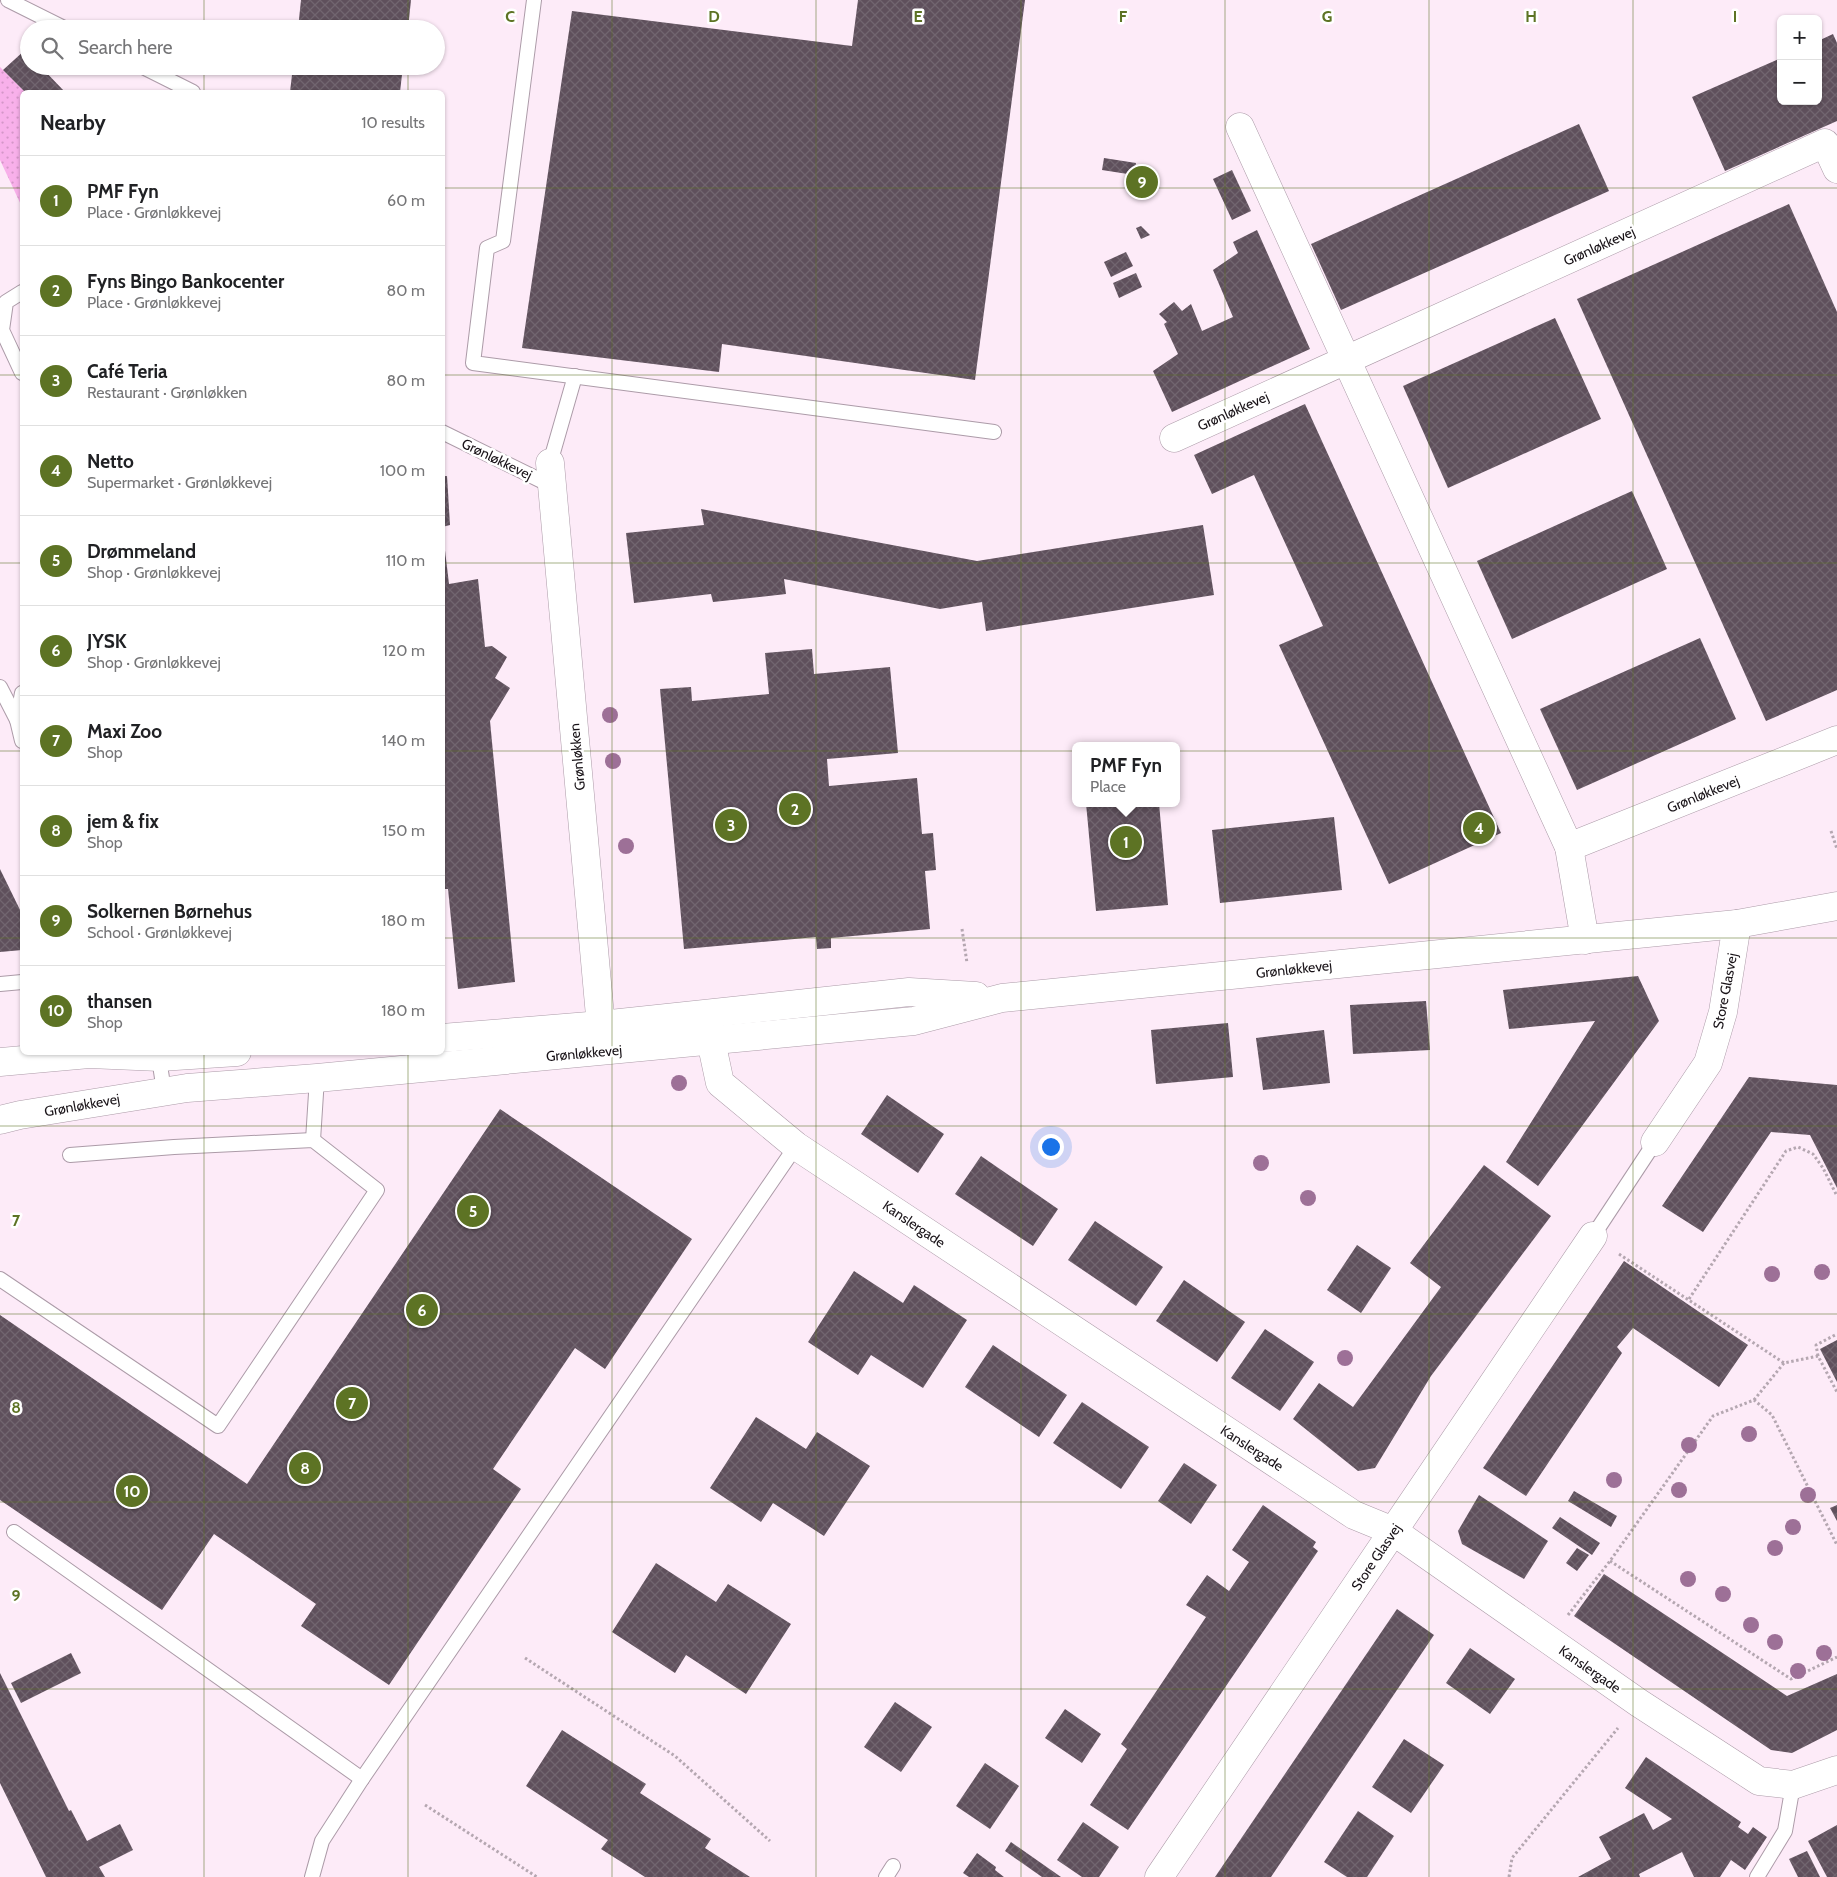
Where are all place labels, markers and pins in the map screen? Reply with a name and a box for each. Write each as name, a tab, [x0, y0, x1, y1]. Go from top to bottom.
pin: 9	[1126, 163, 1158, 201]
pin: 2	[779, 790, 811, 828]
pin: 3	[715, 806, 747, 844]
pin: 4	[1463, 809, 1495, 847]
pin: 1	[1110, 823, 1142, 861]
pin: 5	[457, 1192, 489, 1230]
pin: 6	[406, 1291, 438, 1329]
pin: 7	[336, 1384, 368, 1422]
pin: 8	[289, 1449, 321, 1487]
pin: 10	[116, 1472, 148, 1510]

